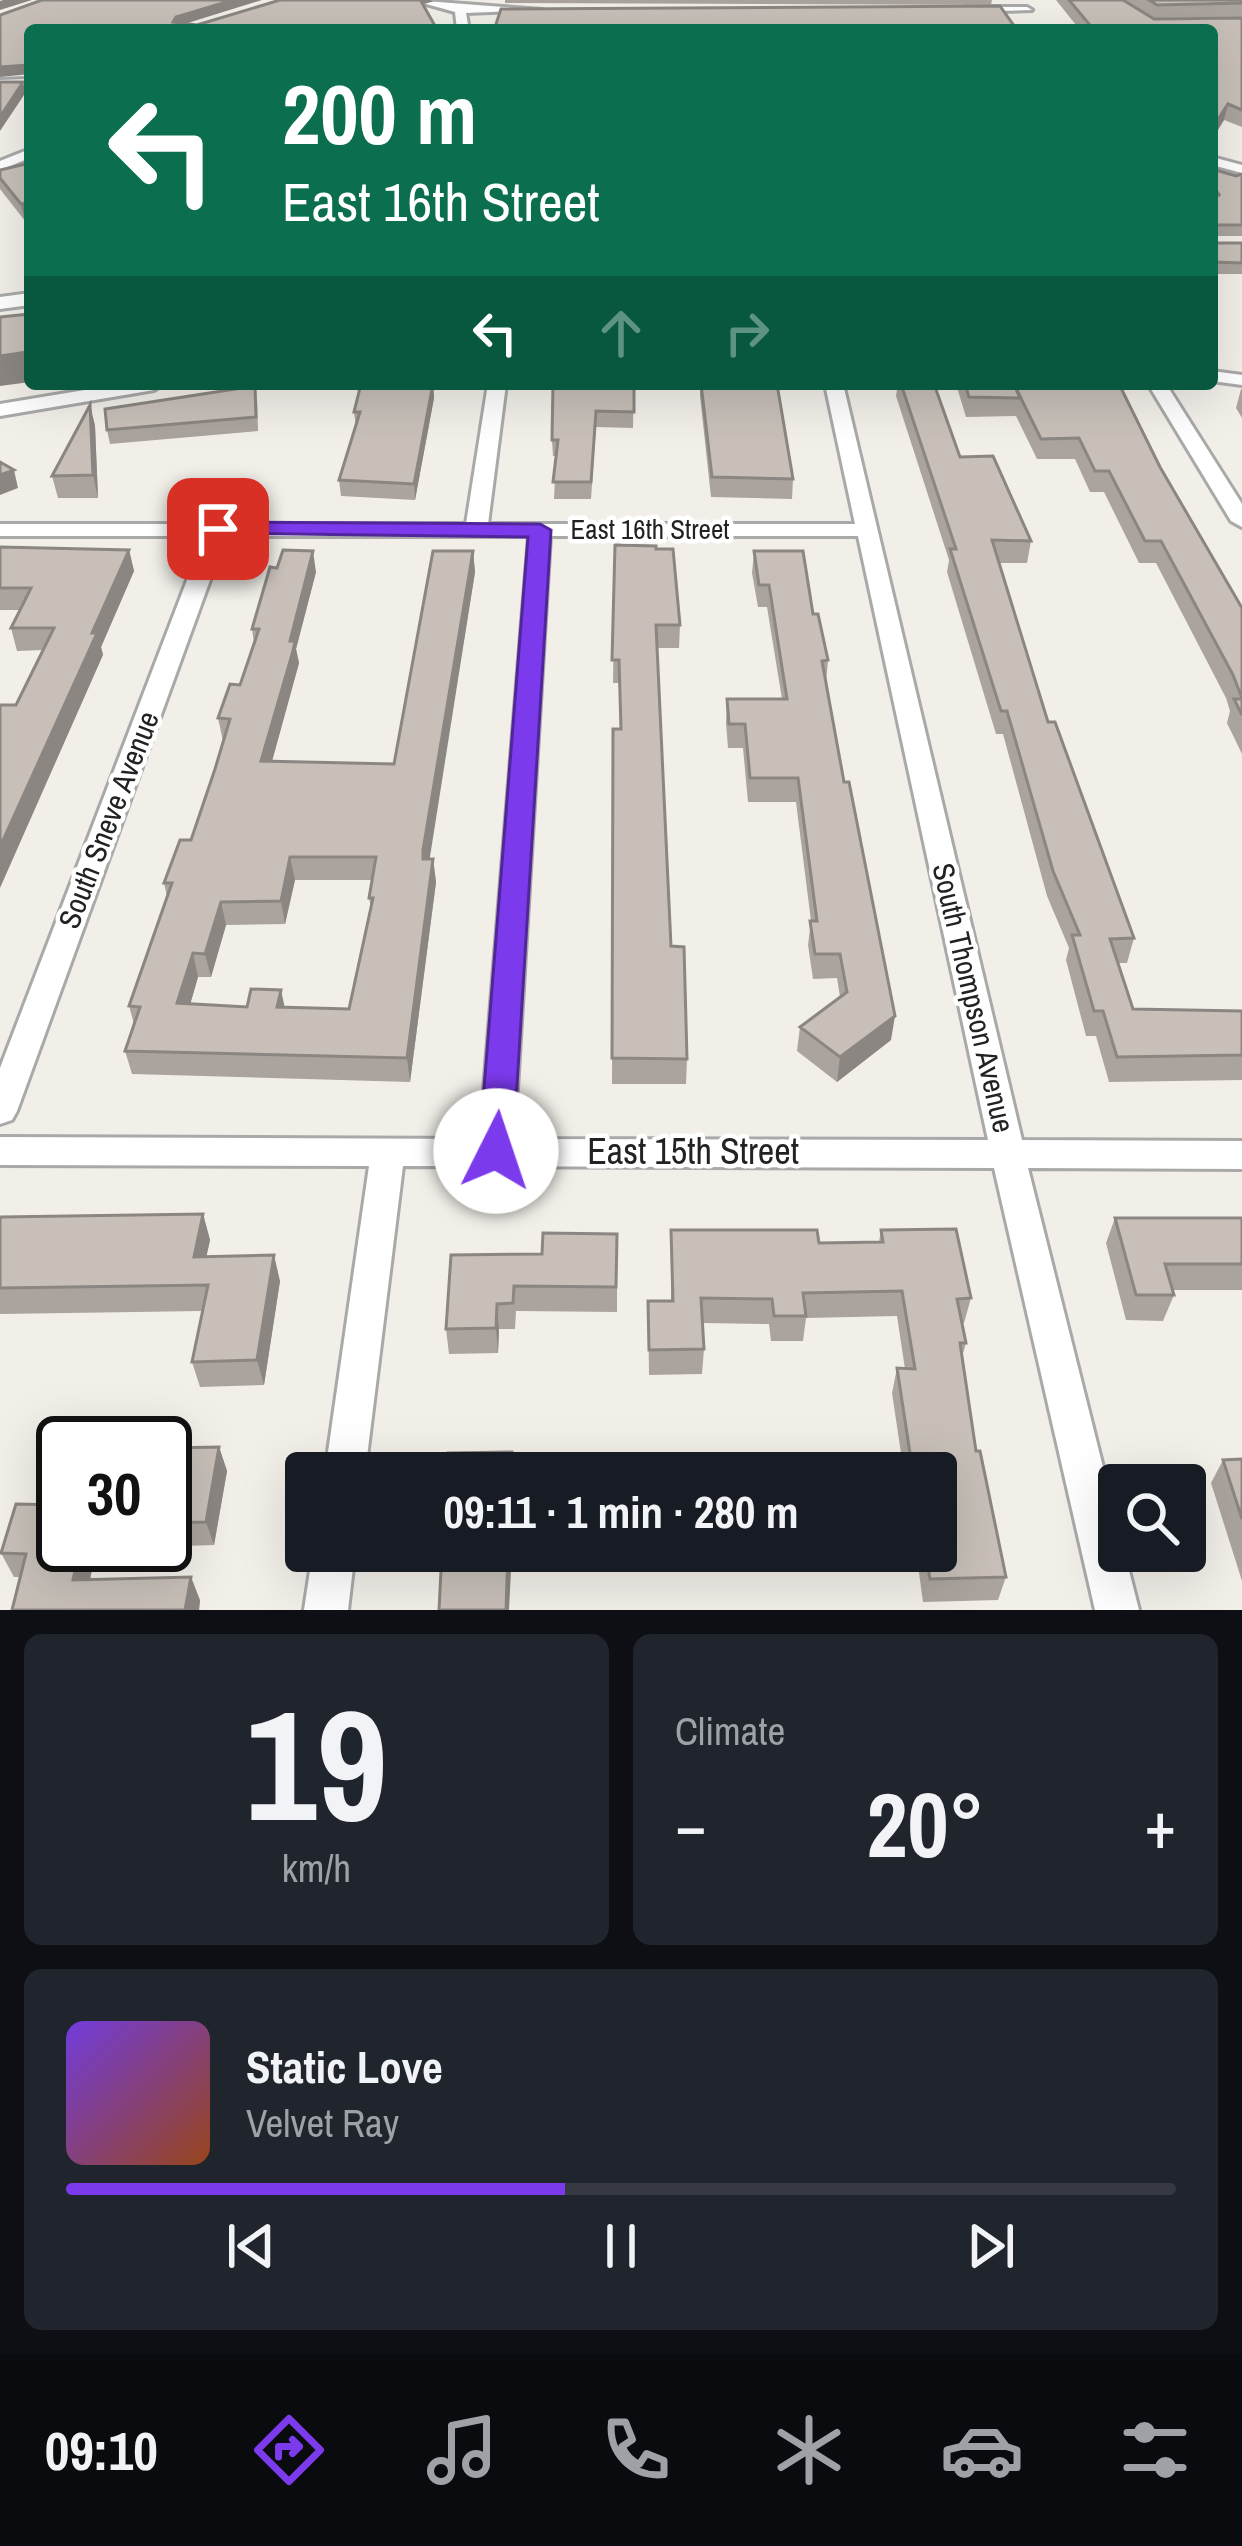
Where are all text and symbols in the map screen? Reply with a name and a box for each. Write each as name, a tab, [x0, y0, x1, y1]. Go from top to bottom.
text: 200 m	[282, 57, 477, 170]
icon: left	[84, 72, 240, 228]
text: East 16th Street	[282, 165, 600, 238]
icon: left	[462, 300, 528, 366]
icon: ahead	[588, 300, 654, 366]
icon: right	[714, 300, 780, 366]
pin	[167, 478, 269, 580]
icon: arrive	[185, 496, 251, 562]
street label: East 16th Street	[571, 511, 729, 547]
street label: South Sneve Avenue	[48, 705, 168, 934]
street label: South Thompson Avenue	[924, 859, 1024, 1136]
position arrow	[433, 1088, 559, 1214]
street label: East 15th Street	[587, 1127, 799, 1175]
speed limit sign: 30	[36, 1416, 192, 1572]
map controls	[1098, 1464, 1206, 1572]
button: search	[1098, 1464, 1206, 1572]
text: 09:11 · 1 min · 280 m	[444, 1481, 798, 1542]
text: 19	[245, 1659, 388, 1869]
text: Climate	[675, 1705, 785, 1757]
text: 20°	[866, 1764, 985, 1885]
text: −	[675, 1780, 707, 1869]
text: +	[1144, 1780, 1176, 1869]
text: km/h	[282, 1842, 351, 1894]
text: Static Love	[246, 2036, 443, 2097]
text: Velvet Ray	[246, 2097, 399, 2149]
icon: previous	[218, 2213, 284, 2279]
icon: pause	[588, 2213, 654, 2279]
icon: next	[958, 2213, 1024, 2279]
icon: directions	[247, 2408, 331, 2492]
icon: music	[420, 2408, 504, 2492]
icon: phone	[594, 2408, 678, 2492]
icon: climate	[767, 2408, 851, 2492]
icon: car	[940, 2408, 1024, 2492]
icon: filters	[1113, 2408, 1197, 2492]
text: 09:10	[45, 2414, 158, 2487]

